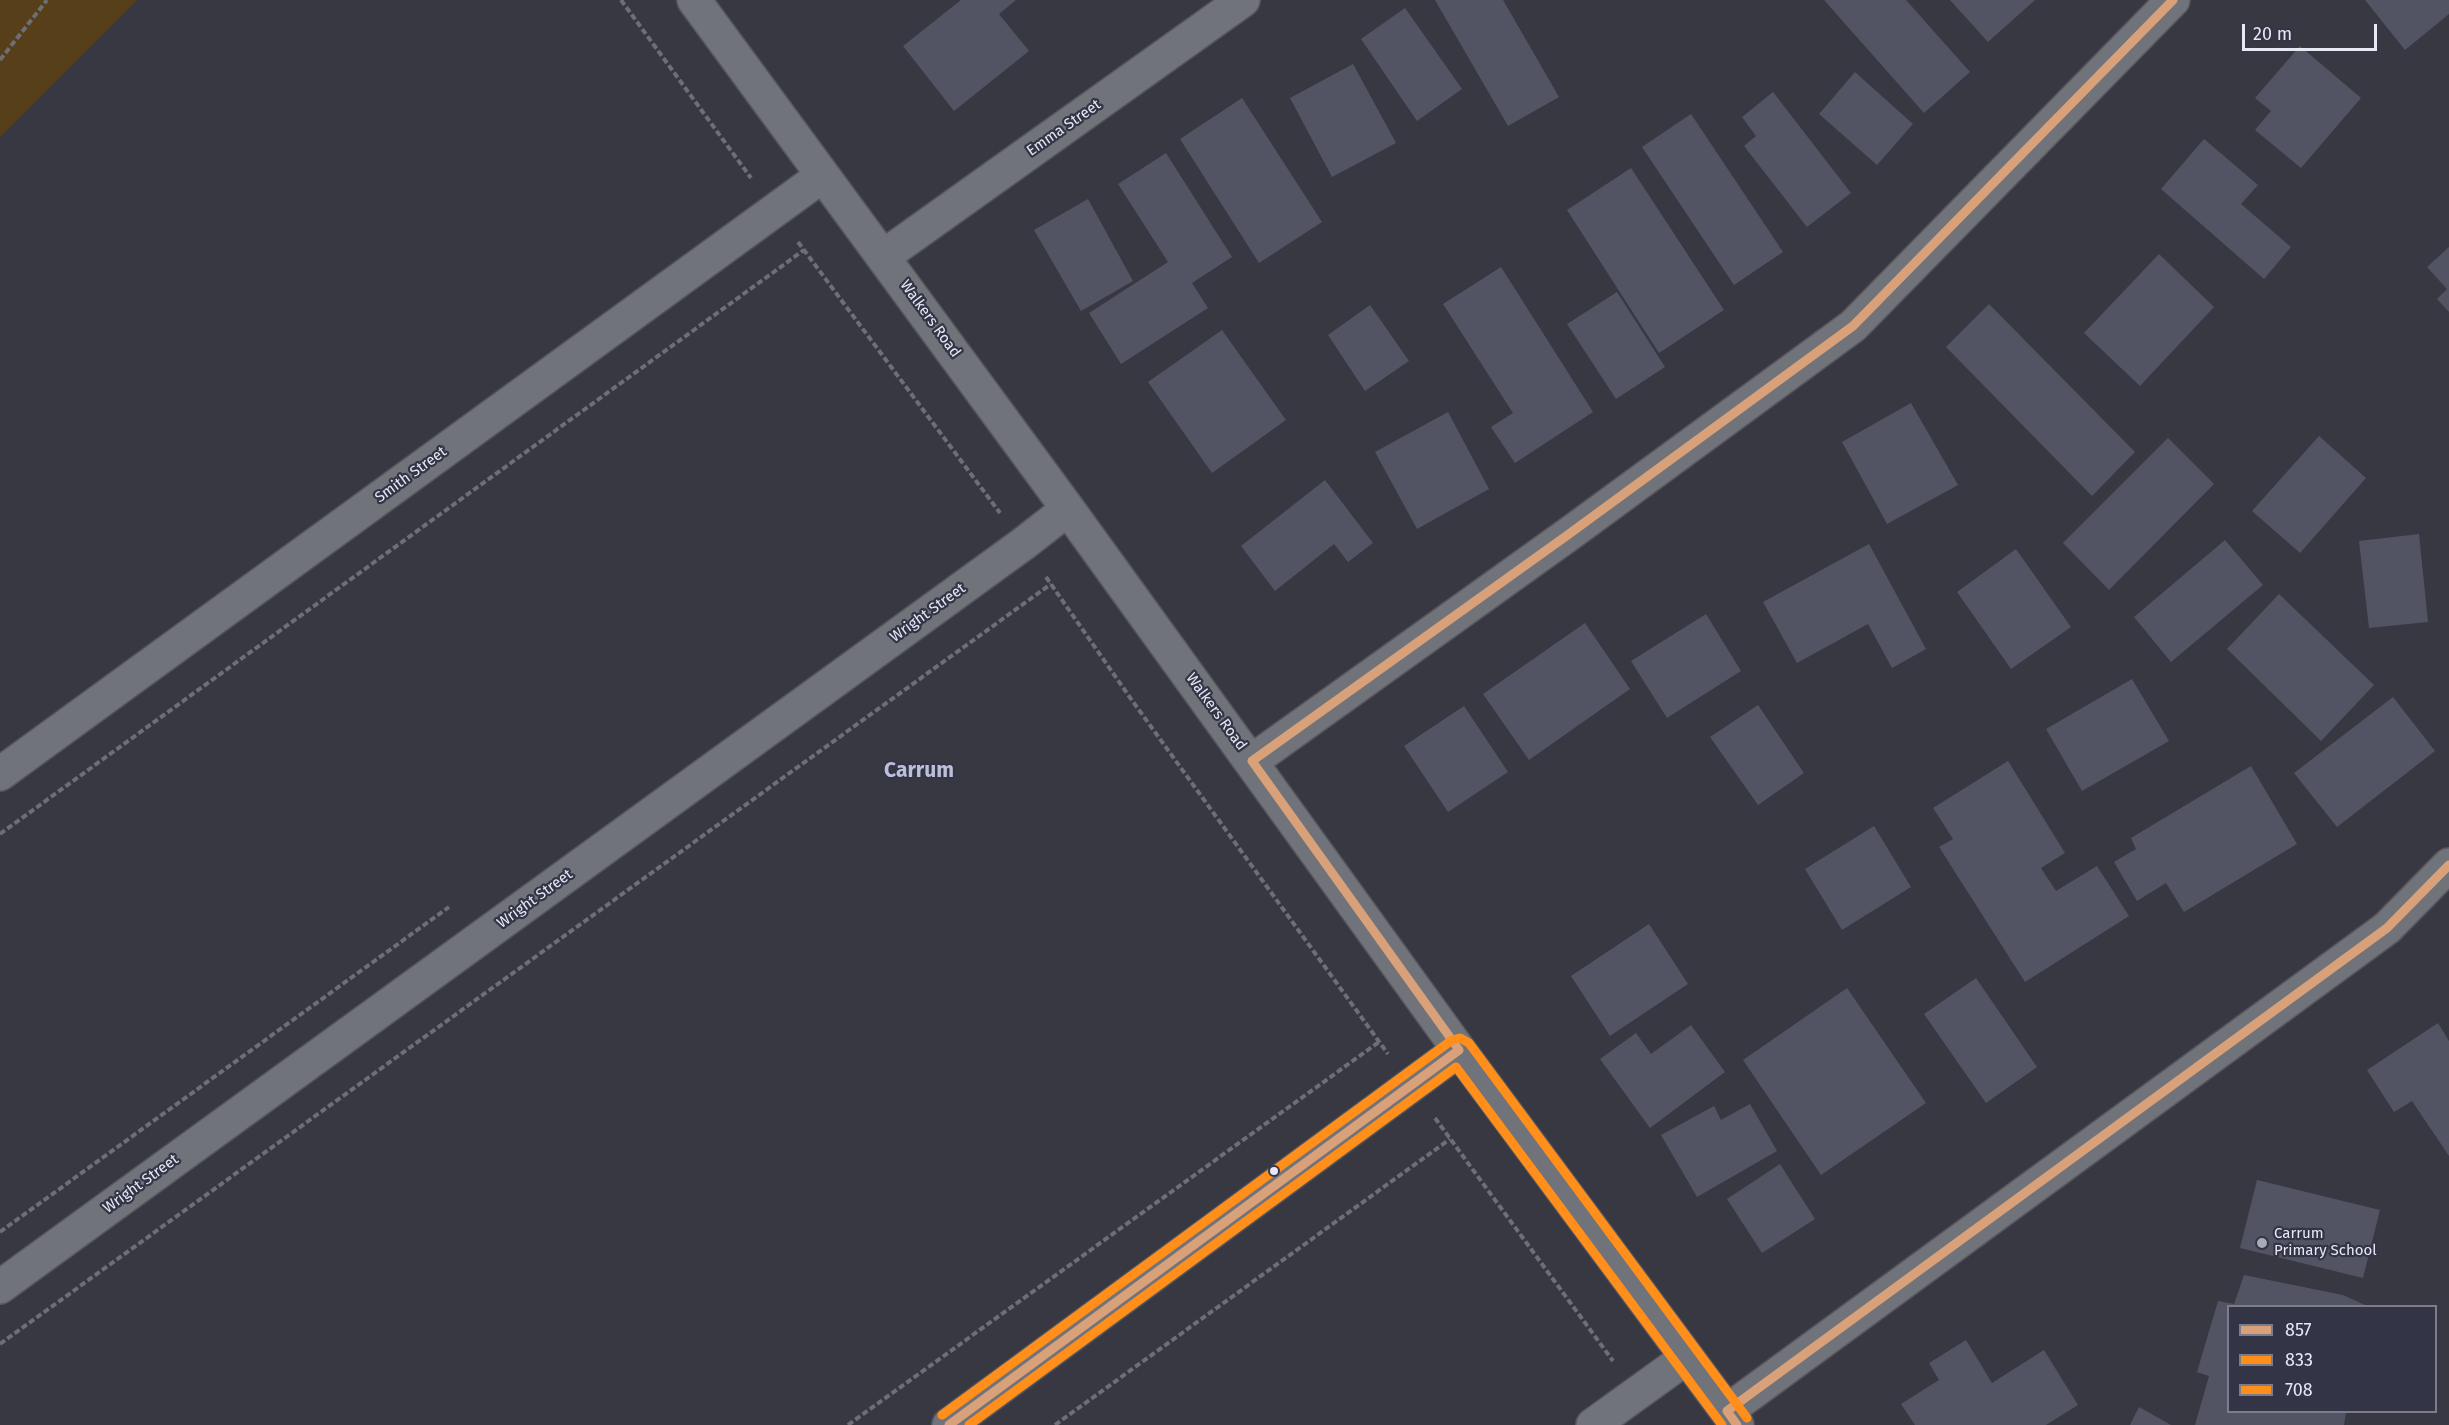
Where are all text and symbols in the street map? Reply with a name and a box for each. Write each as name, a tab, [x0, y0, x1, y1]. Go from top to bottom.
scale bar	[2245, 12, 2380, 50]
text: 20 m	[2253, 23, 2292, 45]
street label: Emma Street	[1023, 96, 1105, 160]
street label: Walkers Road	[896, 277, 964, 361]
street label: Smith Street	[372, 443, 450, 507]
street label: Wright Street	[887, 580, 969, 646]
street label: Walkers Road	[1182, 670, 1250, 754]
district label: Carrum	[884, 758, 954, 784]
street label: Wright Street	[494, 866, 576, 932]
street label: Wright Street	[100, 1151, 182, 1217]
unlabelled marker	[1268, 1165, 1280, 1177]
place label: Carrum Primary School	[2274, 1225, 2377, 1260]
marker: Carrum Primary School	[2255, 1236, 2269, 1250]
legend	[2227, 1305, 2437, 1413]
text: 857	[2285, 1319, 2312, 1341]
text: 833	[2285, 1349, 2313, 1371]
text: 708	[2285, 1379, 2313, 1401]

